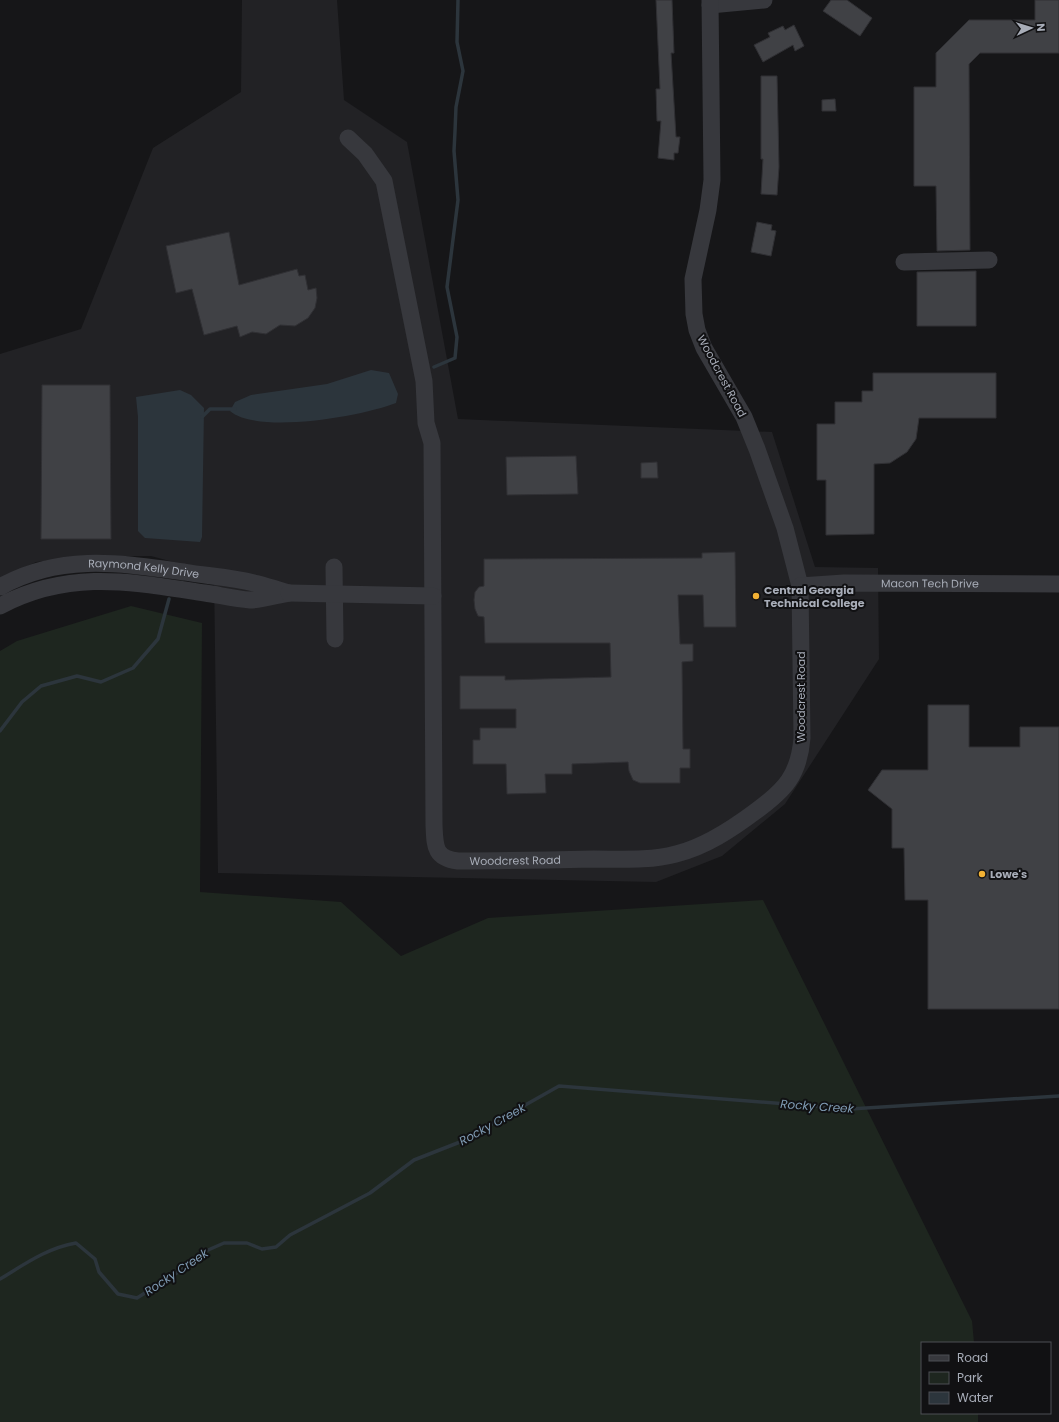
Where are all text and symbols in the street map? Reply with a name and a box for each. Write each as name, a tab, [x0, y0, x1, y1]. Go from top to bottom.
north arrow	[1011, 8, 1051, 48]
text: N	[1033, 23, 1049, 32]
street label: Woodcrest Road	[694, 332, 750, 420]
street label: Raymond Kelly Drive	[88, 555, 200, 582]
street label: Macon Tech Drive	[881, 575, 979, 592]
place label: Central Georgia Technical College	[764, 582, 865, 611]
marker: Central Georgia Technical College	[751, 591, 761, 601]
street label: Woodcrest Road	[793, 651, 809, 743]
street label: Woodcrest Road	[469, 852, 561, 869]
place label: Lowe's	[990, 866, 1027, 882]
marker: Lowe's	[977, 869, 987, 879]
water label: Rocky Creek	[780, 1095, 855, 1117]
water label: Rocky Creek	[456, 1098, 529, 1149]
water label: Rocky Creek	[141, 1244, 212, 1300]
legend	[921, 1342, 1051, 1414]
text: Road	[957, 1349, 988, 1366]
text: Park	[957, 1369, 984, 1386]
text: Water	[957, 1389, 994, 1406]

